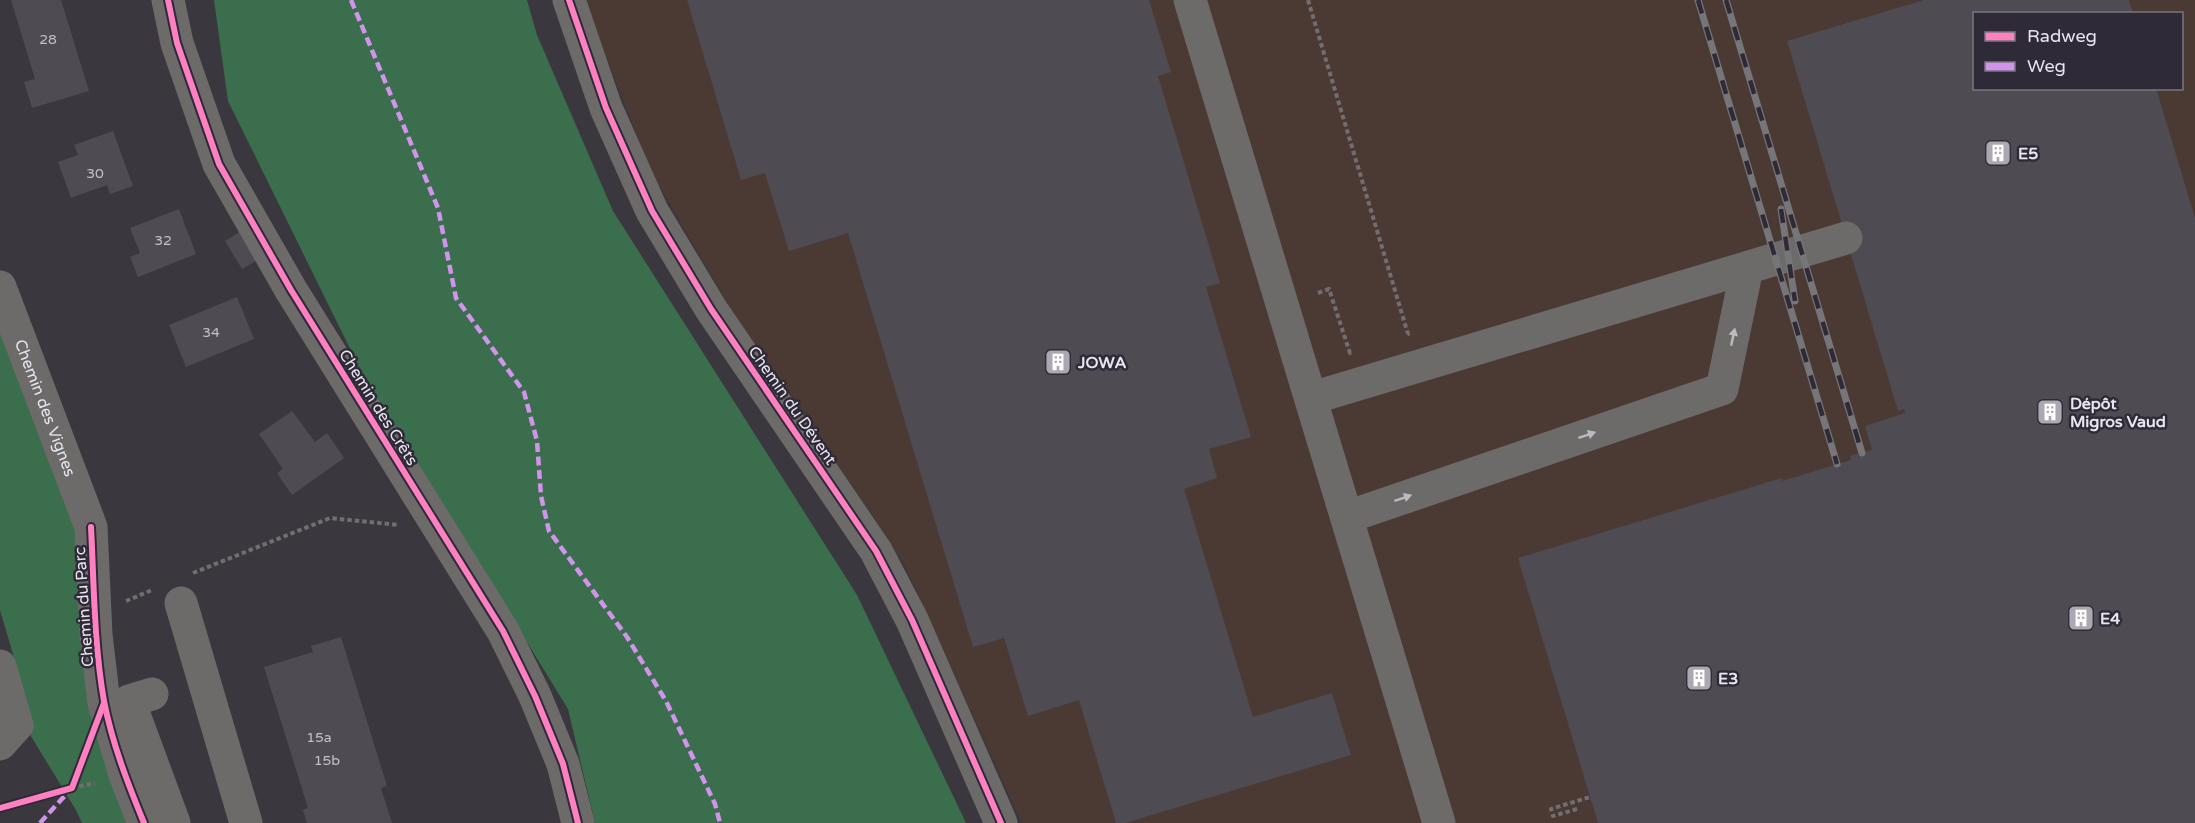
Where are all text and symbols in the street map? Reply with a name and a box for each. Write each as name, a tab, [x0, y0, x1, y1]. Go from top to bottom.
legend	[1973, 12, 2183, 90]
text: Radweg	[2027, 25, 2097, 47]
house number: 28	[39, 31, 57, 48]
text: Weg	[2027, 55, 2066, 77]
building icon: E5	[1983, 138, 2013, 168]
place label: E5	[2018, 144, 2038, 164]
house number: 30	[86, 165, 104, 182]
house number: 32	[154, 232, 172, 249]
house number: 34	[202, 324, 220, 341]
one-way arrow	[1729, 327, 1738, 346]
street label: Chemin des Vignes	[10, 337, 80, 479]
street label: Chemin du Dévent	[744, 342, 841, 469]
street label: Chemin des Crêts	[334, 346, 422, 469]
building icon: JOWA	[1043, 347, 1073, 377]
place label: JOWA	[1077, 353, 1127, 373]
place label: Dépôt Migros Vaud	[2070, 394, 2166, 432]
building icon: Dépôt Migros Vaud	[2035, 397, 2065, 427]
one-way arrow	[1578, 430, 1596, 439]
one-way arrow	[1394, 493, 1412, 503]
street label: Chemin du Parc	[70, 546, 98, 668]
building icon: E4	[2066, 603, 2096, 633]
place label: E4	[2100, 609, 2120, 629]
building icon: E3	[1684, 663, 1714, 693]
place label: E3	[1718, 669, 1738, 689]
house number: 15a	[306, 729, 332, 746]
house number: 15b	[314, 752, 340, 769]

